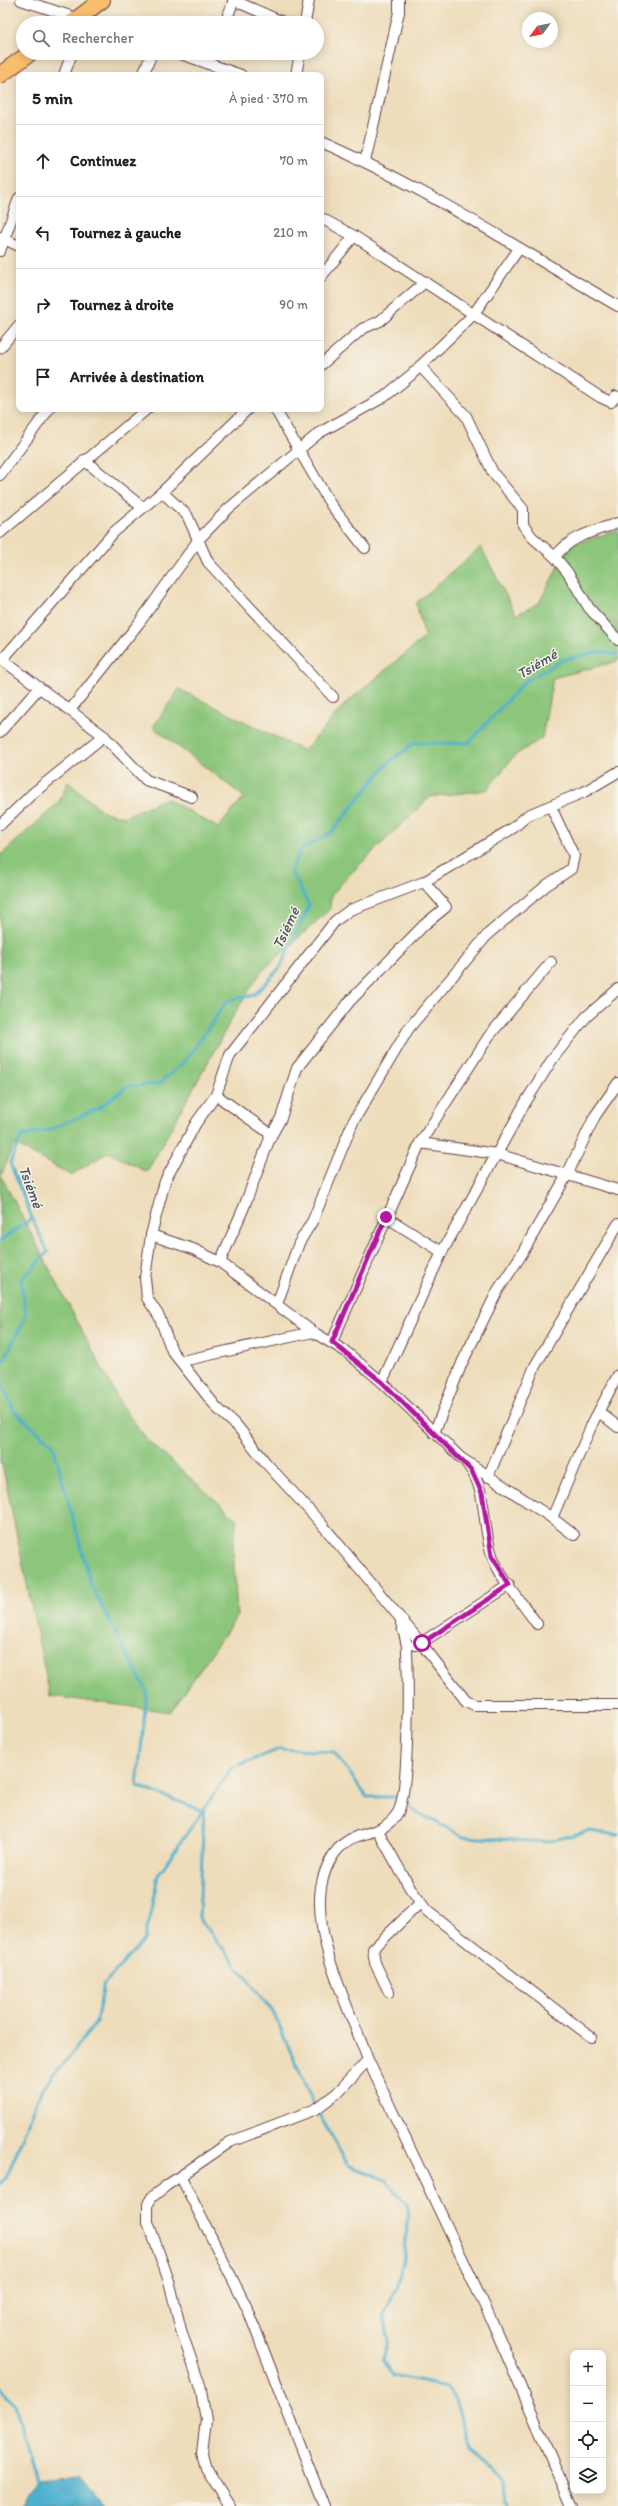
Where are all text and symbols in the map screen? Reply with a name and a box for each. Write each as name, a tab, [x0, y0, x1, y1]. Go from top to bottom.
north arrow	[522, 12, 558, 48]
search box	[16, 16, 324, 60]
icon: search	[30, 27, 52, 49]
text: Rechercher	[62, 29, 134, 47]
text: 5 min	[32, 88, 72, 108]
text: À pied · 370 m	[229, 91, 308, 106]
icon: ahead	[32, 150, 54, 172]
text: Continuez	[70, 152, 136, 170]
text: 70 m	[280, 153, 308, 168]
icon: left	[32, 222, 54, 244]
text: Tournez à gauche	[70, 224, 181, 242]
text: 210 m	[273, 225, 308, 240]
icon: right	[32, 294, 54, 316]
text: Tournez à droite	[70, 296, 174, 314]
text: 90 m	[279, 297, 308, 312]
icon: arrive	[32, 366, 54, 388]
text: Arrivée à destination	[70, 368, 204, 386]
water label: Tsiémé	[514, 645, 561, 683]
water label: Tsiémé	[269, 904, 304, 952]
water label: Tsiémé	[15, 1163, 48, 1211]
route end	[377, 1208, 395, 1226]
route start	[413, 1634, 431, 1652]
map controls	[570, 2350, 606, 2494]
button: +	[570, 2350, 606, 2386]
button: −	[570, 2386, 606, 2422]
button: locate	[570, 2422, 606, 2458]
button: layers	[570, 2458, 606, 2494]

